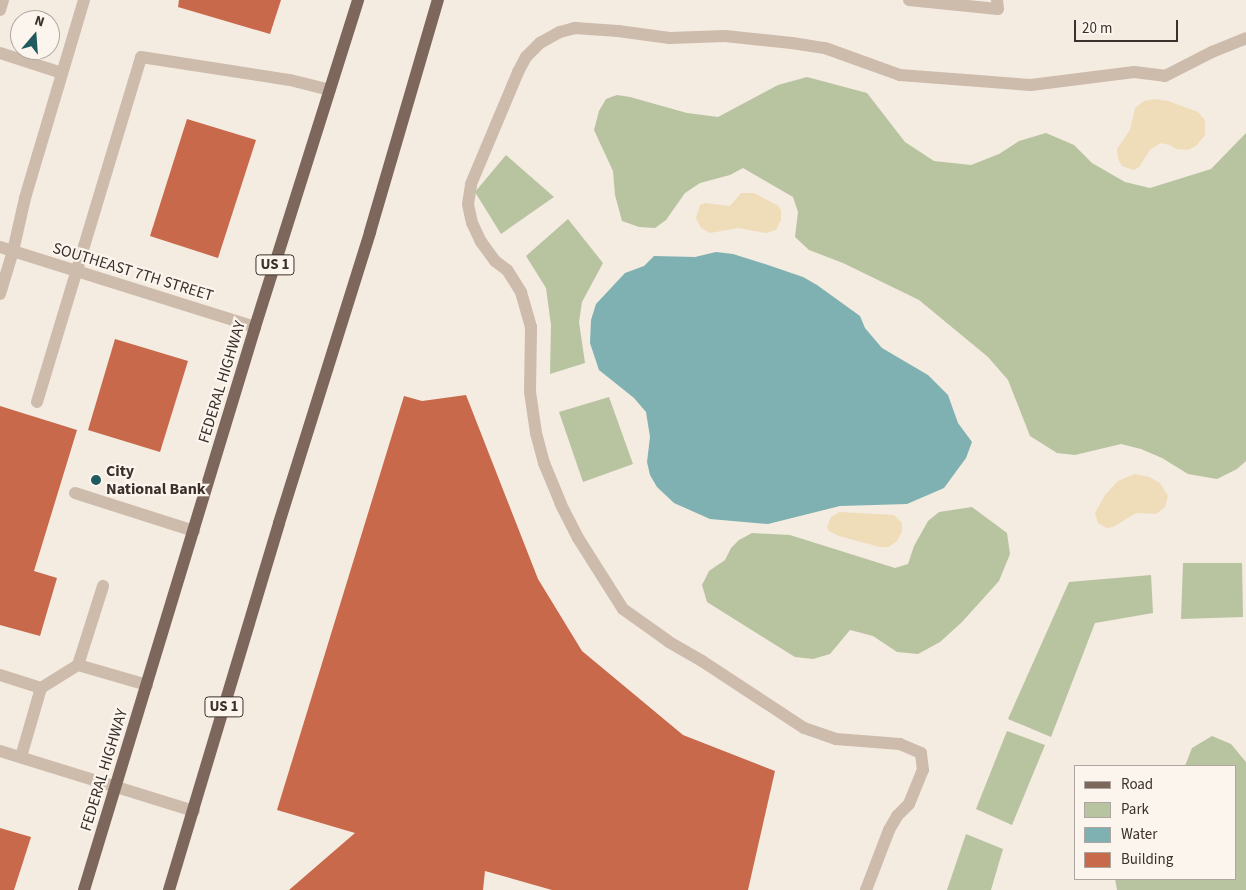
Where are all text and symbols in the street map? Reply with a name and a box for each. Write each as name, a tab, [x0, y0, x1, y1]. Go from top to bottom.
north arrow	[10, 10, 60, 60]
scale bar	[1076, 10, 1180, 42]
text: N	[32, 11, 47, 33]
text: 20 m	[1082, 18, 1112, 39]
street label: SOUTHEAST 7TH STREET	[50, 238, 216, 306]
road number: US 1	[255, 252, 295, 278]
street label: FEDERAL HIGHWAY	[194, 319, 250, 445]
place label: City National Bank	[106, 461, 206, 499]
marker: City National Bank	[90, 474, 102, 486]
road number: US 1	[204, 694, 244, 720]
street label: FEDERAL HIGHWAY	[76, 707, 132, 833]
legend	[1074, 765, 1236, 880]
text: Road	[1121, 774, 1153, 795]
text: Park	[1121, 799, 1149, 820]
text: Water	[1121, 824, 1157, 845]
text: Building	[1121, 849, 1173, 870]

